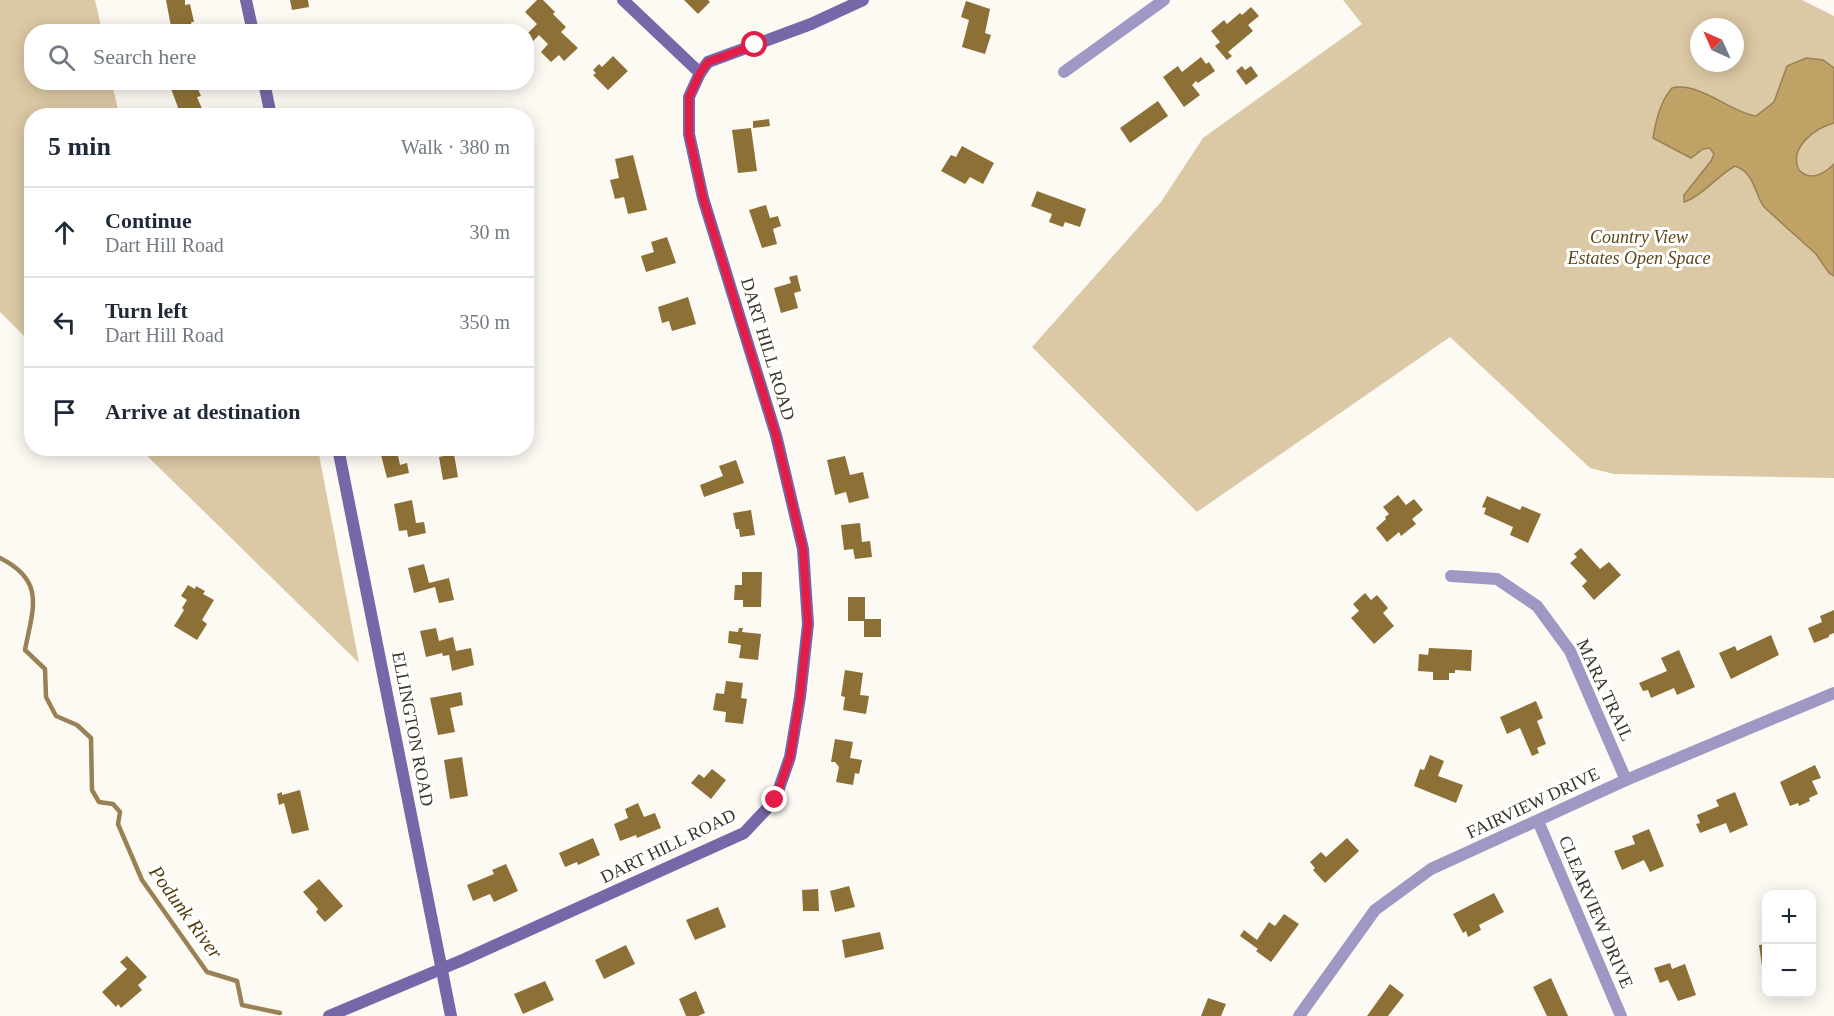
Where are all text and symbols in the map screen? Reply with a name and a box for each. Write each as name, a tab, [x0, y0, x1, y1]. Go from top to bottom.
north arrow	[1690, 18, 1744, 72]
search box	[24, 24, 534, 90]
route start	[741, 31, 767, 57]
icon: search	[45, 41, 78, 74]
text: Search here	[93, 44, 196, 69]
text: 5 min	[48, 132, 111, 161]
text: Walk · 380 m	[401, 136, 510, 158]
text: Continue	[105, 208, 192, 233]
icon: ahead	[48, 216, 81, 249]
text: 30 m	[469, 221, 510, 243]
park label: Country View Estates Open Space	[1567, 227, 1710, 268]
text: Dart Hill Road	[105, 234, 224, 256]
street label: DART HILL ROAD	[737, 275, 799, 423]
text: Turn left	[105, 298, 188, 323]
icon: left	[48, 306, 81, 339]
text: 350 m	[459, 311, 510, 333]
text: Dart Hill Road	[105, 324, 224, 346]
icon: arrive	[48, 396, 81, 429]
text: Arrive at destination	[105, 399, 301, 424]
street label: MARA TRAIL	[1573, 636, 1637, 744]
street label: ELLINGTON ROAD	[388, 650, 438, 808]
street label: FAIRVIEW DRIVE	[1463, 763, 1603, 843]
route end	[761, 786, 787, 812]
street label: DART HILL ROAD	[597, 805, 739, 887]
street label: CLEARVIEW DRIVE	[1555, 833, 1637, 991]
water label: Podunk River	[144, 860, 227, 963]
map controls	[1762, 890, 1816, 998]
button: +	[1762, 890, 1816, 944]
button: −	[1762, 944, 1816, 998]

